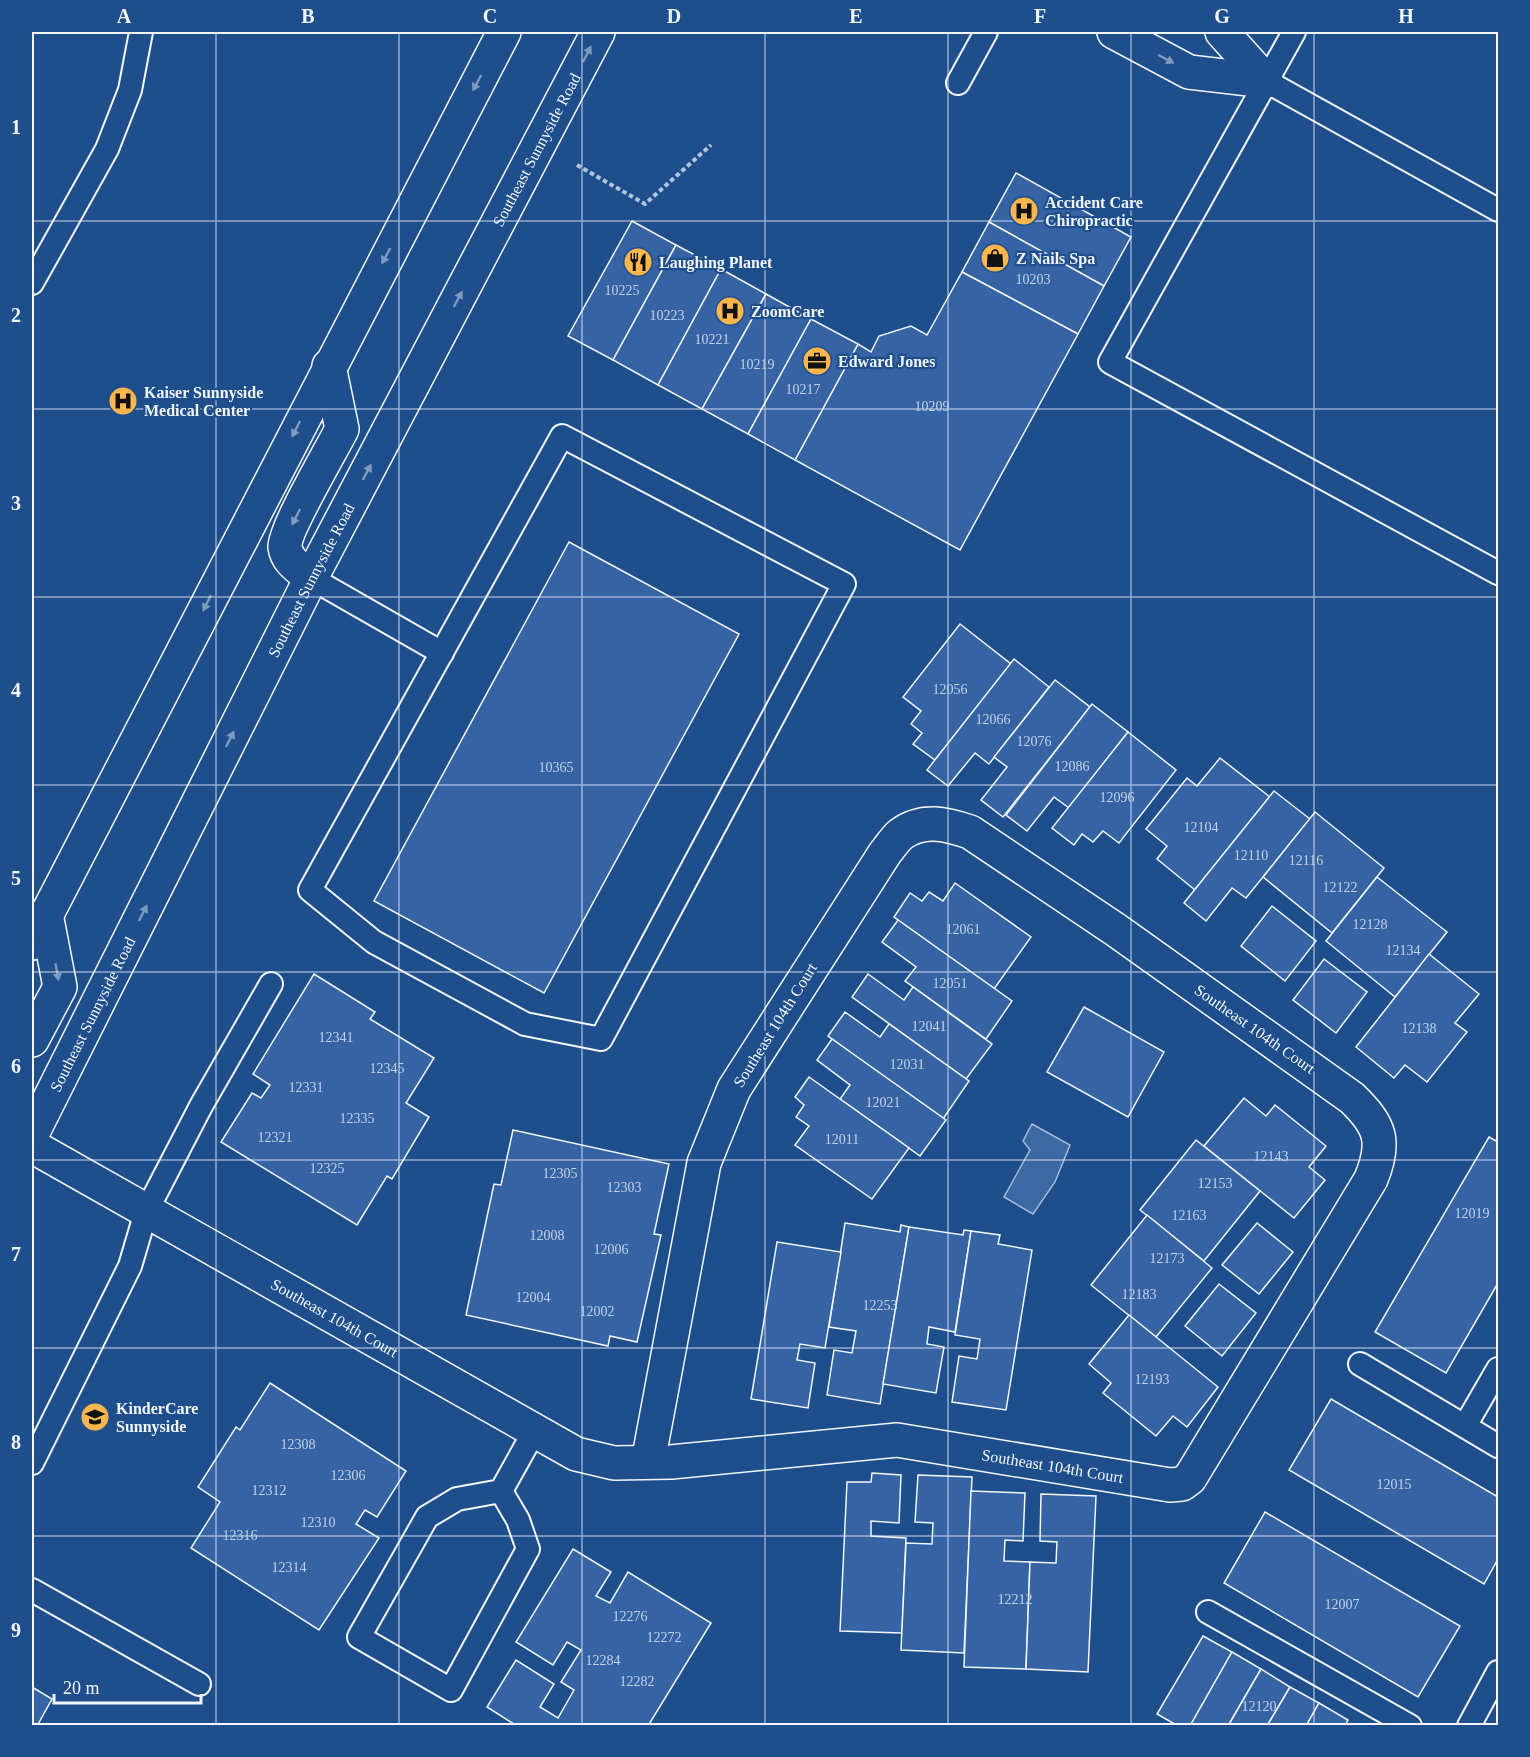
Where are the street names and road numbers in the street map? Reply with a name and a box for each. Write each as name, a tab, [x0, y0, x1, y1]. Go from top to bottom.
street label: Southeast Sunnyside Road	[489, 70, 583, 229]
street label: Southeast Sunnyside Road	[264, 500, 357, 660]
street label: Southeast Sunnyside Road	[46, 934, 138, 1094]
street label: Southeast 104th Court	[730, 959, 820, 1090]
street label: Southeast 104th Court	[1192, 981, 1319, 1077]
street label: Southeast 104th Court	[268, 1275, 402, 1360]
street label: Southeast 104th Court	[981, 1446, 1125, 1486]

